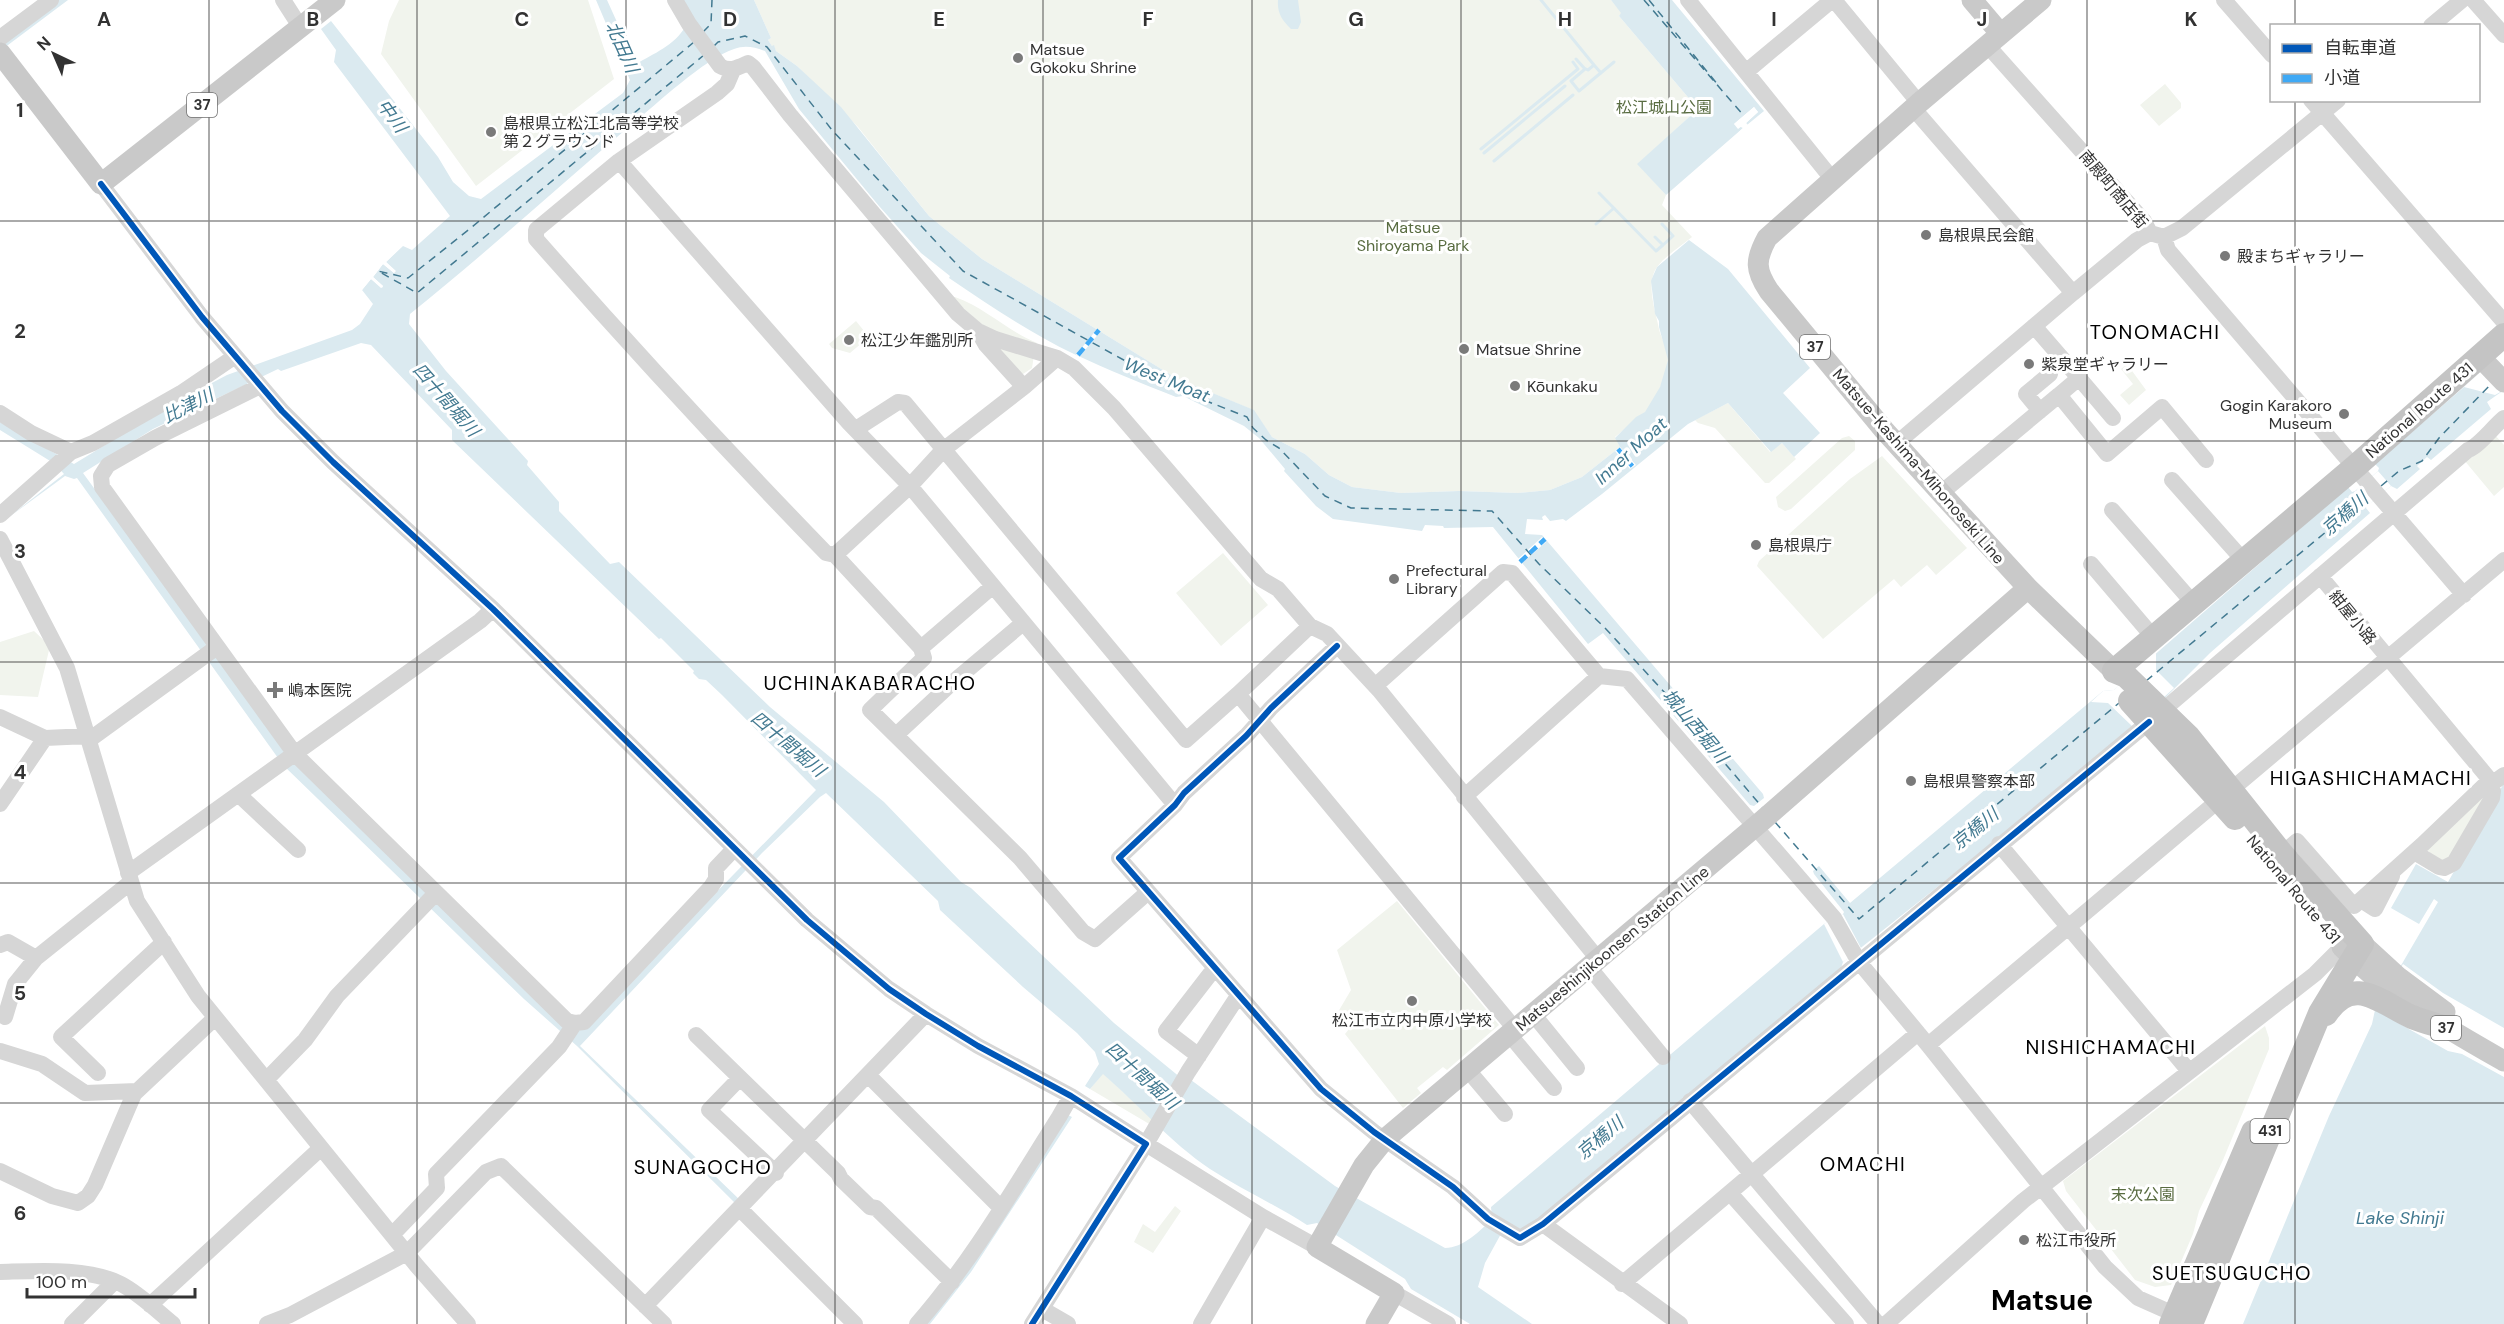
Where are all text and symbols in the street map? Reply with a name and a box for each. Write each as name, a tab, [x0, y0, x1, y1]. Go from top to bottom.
text: A	[97, 6, 111, 32]
text: B	[307, 6, 319, 32]
text: C	[515, 6, 529, 32]
text: D	[723, 6, 737, 32]
text: E	[933, 6, 945, 32]
text: F	[1142, 6, 1154, 32]
text: G	[1348, 6, 1364, 32]
text: H	[1558, 6, 1572, 32]
text: I	[1771, 6, 1777, 32]
text: J	[1977, 6, 1987, 32]
text: K	[2184, 6, 2198, 32]
water label: 北田川	[600, 17, 645, 78]
north arrow	[24, 24, 84, 84]
legend	[2270, 24, 2480, 102]
text: N	[32, 32, 55, 55]
text: 自転車道	[2324, 36, 2396, 60]
place label: Matsue Gokoku Shrine	[1030, 39, 1137, 78]
marker: Matsue Gokoku Shrine	[1011, 51, 1025, 65]
text: 小道	[2324, 66, 2360, 90]
road number: 37	[187, 93, 217, 117]
water label: 中川	[372, 94, 413, 139]
text: 1	[16, 97, 24, 123]
park label: 松江城山公園	[1616, 97, 1712, 118]
place label: 島根県立松江北高等学校 第２グラウンド	[503, 113, 679, 152]
marker: 島根県立松江北高等学校 第２グラウンド	[484, 125, 498, 139]
street label: 南殿町商店街	[2075, 146, 2153, 233]
park label: Matsue Shiroyama Park	[1357, 217, 1469, 256]
place label: 島根県民会館	[1938, 225, 2034, 246]
marker: 島根県民会館	[1919, 228, 1933, 242]
place label: 殿まちギャラリー	[2237, 246, 2365, 267]
marker: 殿まちギャラリー	[2218, 249, 2232, 263]
text: 2	[14, 318, 26, 344]
district label: TONOMACHI	[2090, 319, 2220, 345]
place label: 松江少年鑑別所	[861, 330, 973, 351]
marker: 松江少年鑑別所	[842, 333, 856, 347]
road number: 37	[1800, 335, 1830, 359]
place label: Matsue Shrine	[1476, 339, 1581, 360]
marker: Matsue Shrine	[1457, 342, 1471, 356]
water label: West Moat	[1121, 352, 1214, 408]
place label: 紫泉堂ギャラリー	[2041, 354, 2169, 375]
marker: 紫泉堂ギャラリー	[2022, 357, 2036, 371]
water label: 四十間堀川	[407, 358, 486, 443]
street label: National Route 431	[2361, 358, 2477, 463]
street label: Matsue-Kashima-Mihonoseki Line	[1828, 364, 2009, 568]
place label: Kōunkaku	[1527, 376, 1598, 397]
marker: Kōunkaku	[1508, 379, 1522, 393]
water label: 比津川	[158, 382, 219, 429]
place label: Gogin Karakoro Museum	[2220, 395, 2332, 434]
marker: Gogin Karakoro Museum	[2337, 407, 2351, 421]
water label: Inner Moat	[1590, 411, 1673, 490]
water label: 京橋川	[2317, 486, 2375, 541]
place label: 島根県庁	[1768, 535, 1832, 556]
text: 3	[14, 538, 26, 564]
marker: 島根県庁	[1749, 538, 1763, 552]
place label: Prefectural Library	[1406, 560, 1487, 599]
marker: Prefectural Library	[1387, 572, 1401, 586]
street label: 紺屋小路	[2324, 586, 2381, 649]
district label: UCHINAKABARACHO	[763, 670, 977, 696]
place label: 嶋本医院	[288, 680, 352, 701]
marker: 嶋本医院	[266, 681, 284, 699]
water label: 城山西堀川	[1657, 684, 1734, 770]
water label: 四十間堀川	[746, 706, 832, 783]
text: 4	[14, 759, 27, 785]
district label: HIGASHICHAMACHI	[2270, 765, 2472, 791]
place label: 島根県警察本部	[1923, 771, 2035, 792]
marker: 島根県警察本部	[1904, 774, 1918, 788]
water label: 京橋川	[1946, 801, 2005, 855]
street label: National Route 431	[2242, 831, 2345, 948]
street label: Matsueshinjikoonsen Station Line	[1511, 861, 1713, 1036]
text: 5	[14, 980, 26, 1006]
marker: 松江市立内中原小学校	[1405, 994, 1419, 1008]
place label: 松江市立内中原小学校	[1332, 1010, 1492, 1031]
road number: 37	[2431, 1016, 2461, 1040]
district label: NISHICHAMACHI	[2025, 1034, 2197, 1060]
water label: 四十間堀川	[1101, 1037, 1185, 1116]
water label: 京橋川	[1572, 1110, 1630, 1165]
road number: 431	[2250, 1119, 2290, 1143]
district label: OMACHI	[1820, 1151, 1906, 1177]
district label: SUNAGOCHO	[634, 1154, 772, 1180]
park label: 末次公園	[2111, 1184, 2175, 1205]
text: 6	[14, 1200, 26, 1226]
water label: Lake Shinji	[2356, 1206, 2445, 1230]
place label: 松江市役所	[2036, 1230, 2116, 1251]
marker: 松江市役所	[2017, 1233, 2031, 1247]
district label: SUETSUGUCHO	[2152, 1260, 2312, 1286]
scale bar	[27, 1261, 195, 1299]
text: 100 m	[36, 1270, 87, 1294]
district label: Matsue	[1991, 1282, 2093, 1319]

